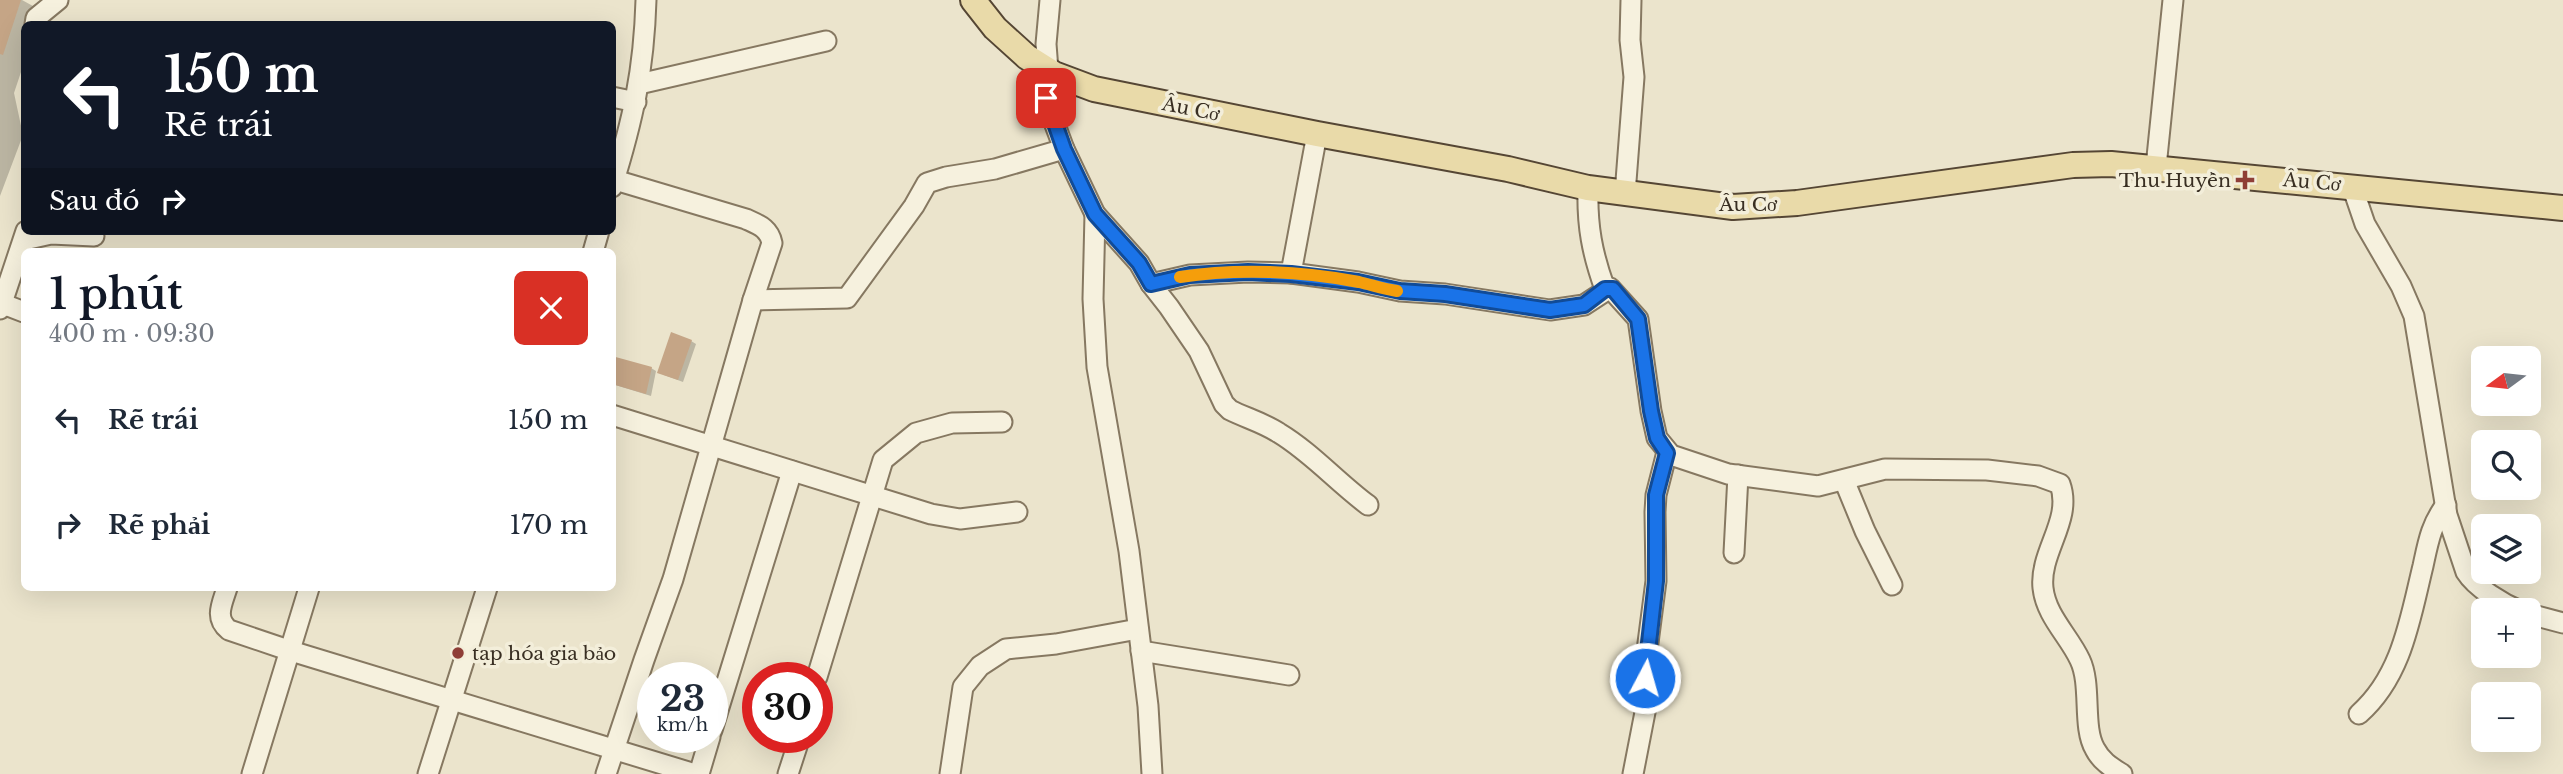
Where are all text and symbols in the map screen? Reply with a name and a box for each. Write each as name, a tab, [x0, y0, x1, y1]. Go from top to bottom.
text: 150 m	[164, 44, 319, 105]
icon: left	[49, 49, 140, 140]
pin	[1016, 68, 1076, 128]
icon: arrive	[1027, 79, 1065, 117]
street label: Âu Cơ	[1159, 92, 1223, 126]
text: Rẽ trái	[164, 105, 273, 145]
street label: Âu Cơ	[2281, 168, 2343, 196]
place label: Thu Huyền	[2119, 169, 2231, 192]
marker: Thu Huyền	[2237, 172, 2253, 188]
icon: right	[154, 182, 192, 220]
text: Sau đó	[49, 185, 140, 217]
street label: Âu Cơ	[1718, 193, 1778, 216]
text: 1 phút	[49, 268, 183, 320]
button: close	[514, 271, 588, 345]
text: 400 m · 09:30	[49, 320, 215, 348]
north arrow	[2471, 346, 2541, 416]
map controls	[2471, 346, 2541, 752]
icon: left	[49, 401, 87, 439]
text: Rẽ trái	[108, 404, 198, 436]
text: 150 m	[508, 404, 588, 436]
button: search	[2471, 430, 2541, 500]
icon: right	[49, 506, 87, 544]
text: Rẽ phải	[108, 509, 210, 541]
text: 170 m	[509, 509, 588, 541]
button: layers	[2471, 514, 2541, 584]
button: +	[2471, 598, 2541, 668]
position arrow	[1608, 641, 1682, 715]
place label: tạp hóa gia bảo	[472, 642, 616, 665]
marker: tạp hóa gia bảo	[450, 645, 466, 661]
speed limit sign: 30	[742, 662, 833, 753]
text: 23	[660, 677, 705, 720]
button: −	[2471, 682, 2541, 752]
text: km/h	[657, 714, 708, 736]

